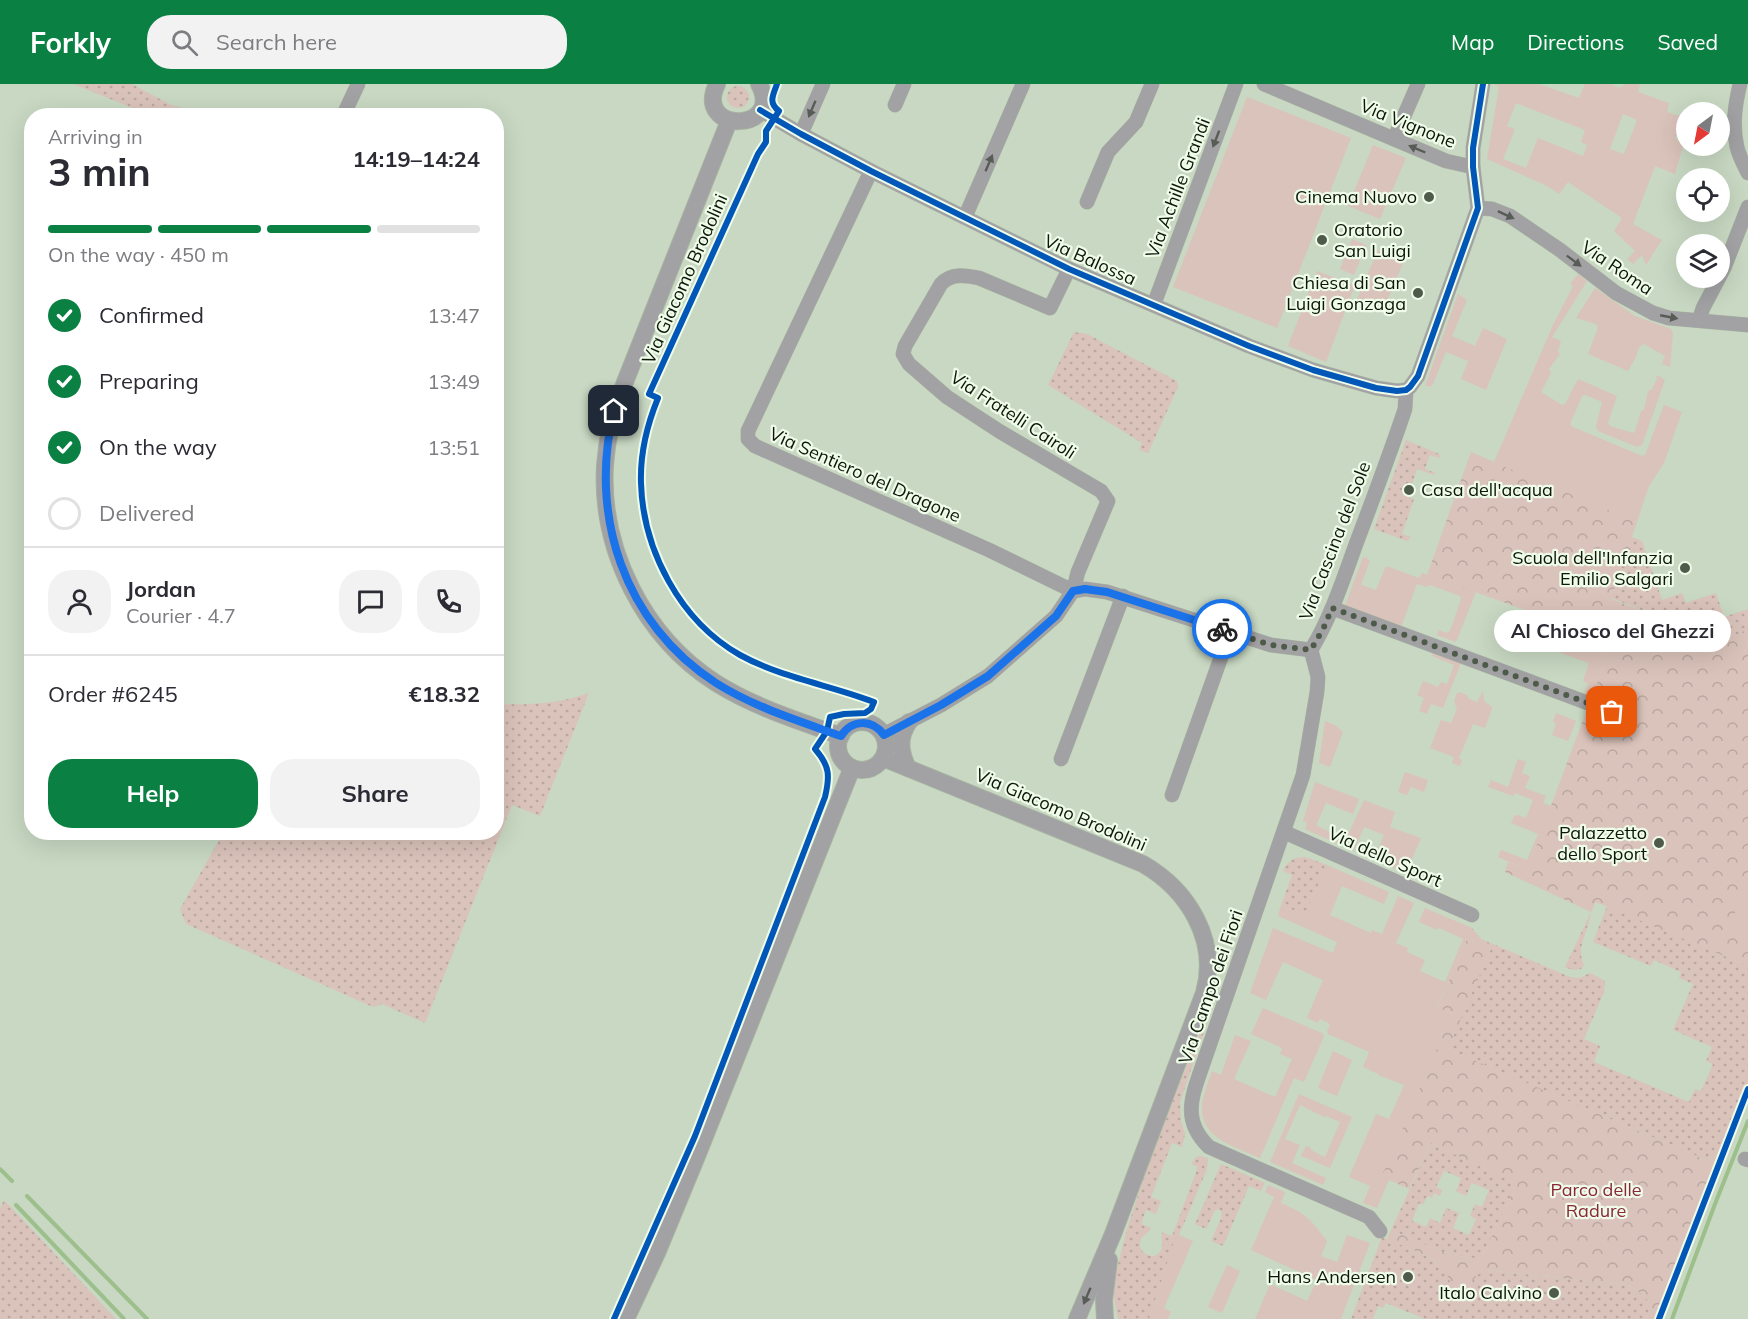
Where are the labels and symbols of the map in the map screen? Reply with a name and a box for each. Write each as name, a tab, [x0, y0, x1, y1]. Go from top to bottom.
street label: Via Vignone	[1357, 94, 1459, 153]
one-way arrow	[807, 101, 817, 119]
north arrow	[1676, 102, 1730, 156]
street label: Via Achille Grandi	[1140, 114, 1215, 261]
one-way arrow	[1210, 130, 1220, 148]
one-way arrow	[1408, 144, 1426, 154]
one-way arrow	[984, 154, 994, 172]
place label: Cinema Nuovo	[1295, 185, 1417, 208]
street label: Via Giacomo Brodolini	[637, 190, 732, 367]
marker: Cinema Nuovo	[1422, 190, 1436, 204]
one-way arrow	[1497, 210, 1514, 219]
place label: Oratorio San Luigi	[1334, 218, 1411, 262]
street label: Via Balossa	[1040, 229, 1140, 290]
marker: Oratorio San Luigi	[1315, 233, 1329, 247]
street label: Via Roma	[1577, 235, 1657, 300]
one-way arrow	[1566, 254, 1581, 266]
place label: Chiesa di San Luigi Gonzaga	[1286, 271, 1406, 315]
marker: Chiesa di San Luigi Gonzaga	[1411, 286, 1425, 300]
one-way arrow	[1660, 313, 1679, 322]
street label: Via Fratelli Cairoli	[946, 365, 1081, 464]
pin	[588, 385, 639, 436]
street label: Via Sentiero del Dragone	[766, 422, 965, 527]
street label: Via Cascina del Sole	[1294, 458, 1375, 624]
place label: Casa dell'acqua	[1421, 478, 1553, 501]
marker: Casa dell'acqua	[1402, 483, 1416, 497]
place label: Scuola dell'Infanzia Emilio Salgari	[1512, 546, 1673, 590]
marker: Scuola dell'Infanzia Emilio Salgari	[1678, 561, 1692, 575]
courier	[1192, 599, 1252, 659]
callout: Al Chiosco del Ghezzi	[1494, 610, 1730, 652]
pin	[1586, 686, 1637, 737]
street label: Via Giacomo Brodolini	[972, 763, 1150, 856]
street label: Via dello Sport	[1325, 821, 1446, 892]
place label: Palazzetto dello Sport	[1557, 821, 1647, 865]
marker: Palazzetto dello Sport	[1652, 836, 1666, 850]
street label: Via Campo dei Fiori	[1173, 907, 1248, 1067]
park label: Parco delle Radure	[1550, 1178, 1642, 1222]
place label: Hans Andersen	[1267, 1265, 1396, 1288]
marker: Hans Andersen	[1401, 1270, 1415, 1284]
place label: Italo Calvino	[1439, 1281, 1542, 1304]
marker: Italo Calvino	[1547, 1286, 1561, 1300]
one-way arrow	[1082, 1287, 1091, 1305]

